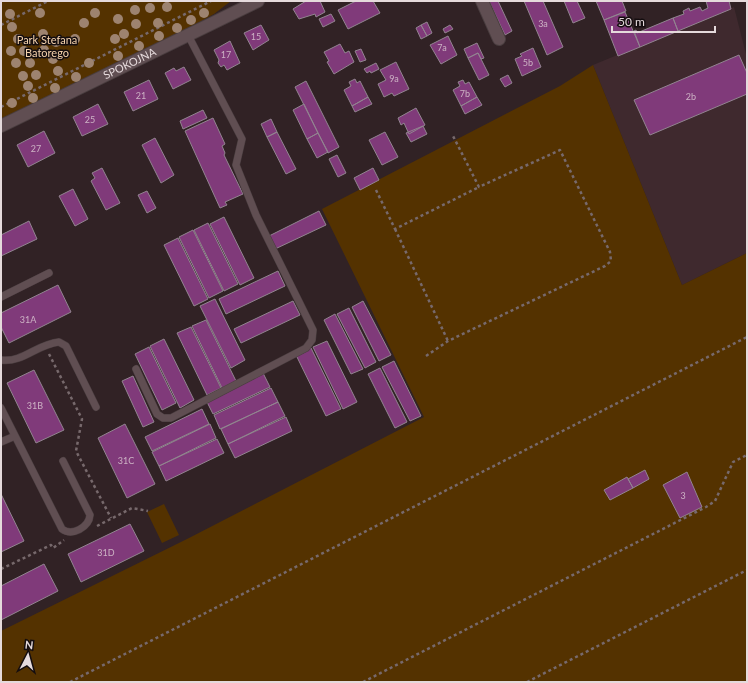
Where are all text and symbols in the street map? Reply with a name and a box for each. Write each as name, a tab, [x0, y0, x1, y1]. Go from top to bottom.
scale bar	[612, 8, 715, 34]
text: 50 m	[618, 14, 645, 29]
house number: 3a	[538, 18, 548, 29]
house number: 15	[251, 31, 261, 42]
park label: Park Stefana Batorego	[17, 33, 77, 59]
house number: 7a	[437, 42, 447, 53]
street label: SPOKOJNA	[101, 44, 158, 81]
house number: 17	[221, 49, 231, 60]
house number: 5b	[523, 57, 533, 68]
house number: 9a	[389, 73, 399, 84]
house number: 7b	[460, 88, 470, 99]
house number: 21	[136, 90, 146, 101]
house number: 2b	[686, 91, 696, 102]
house number: 25	[85, 114, 95, 125]
house number: 27	[31, 143, 41, 154]
house number: 31A	[20, 314, 37, 325]
house number: 31B	[27, 400, 43, 411]
house number: 31C	[118, 455, 134, 466]
house number: 3	[680, 490, 686, 501]
house number: 31D	[97, 547, 115, 558]
north arrow	[8, 635, 48, 675]
text: N	[24, 638, 34, 651]

